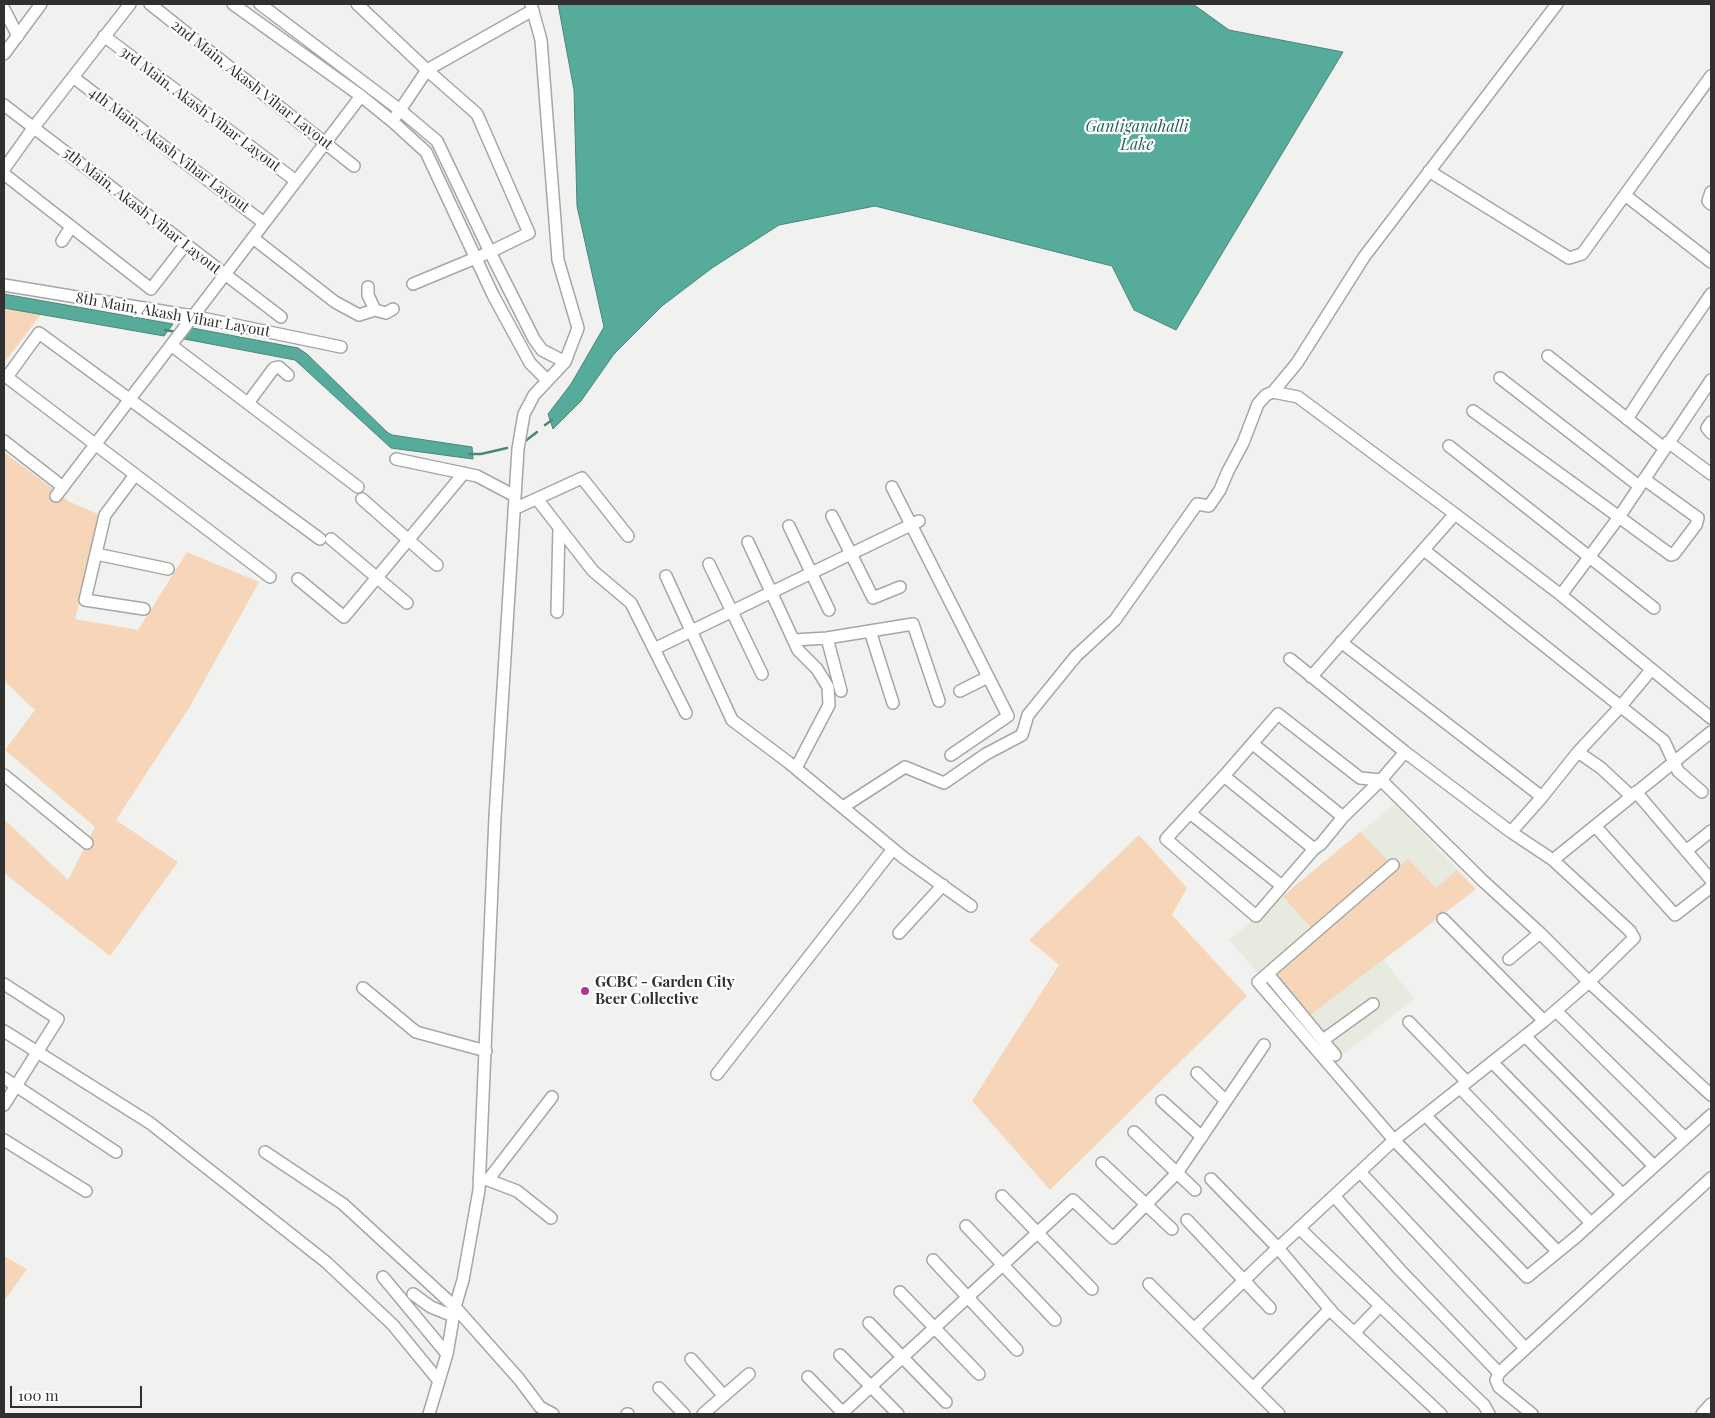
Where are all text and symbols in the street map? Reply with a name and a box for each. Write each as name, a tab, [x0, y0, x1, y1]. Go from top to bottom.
street label: 2nd Main, Akash Vihar Layout	[168, 16, 336, 154]
street label: 3rd Main, Akash Vihar Layout	[116, 42, 284, 176]
street label: 4th Main, Akash Vihar Layout	[85, 84, 253, 216]
water label: Gantiganahalli Lake	[1086, 117, 1188, 155]
street label: 5th Main, Akash Vihar Layout	[59, 144, 225, 278]
street label: 8th Main, Akash Vihar Layout	[74, 289, 272, 341]
place label: GCBC - Garden City Beer Collective	[595, 973, 735, 1008]
marker: GCBC - Garden City Beer Collective	[579, 985, 591, 997]
scale bar	[12, 1376, 145, 1408]
text: 100 m	[18, 1385, 59, 1405]

